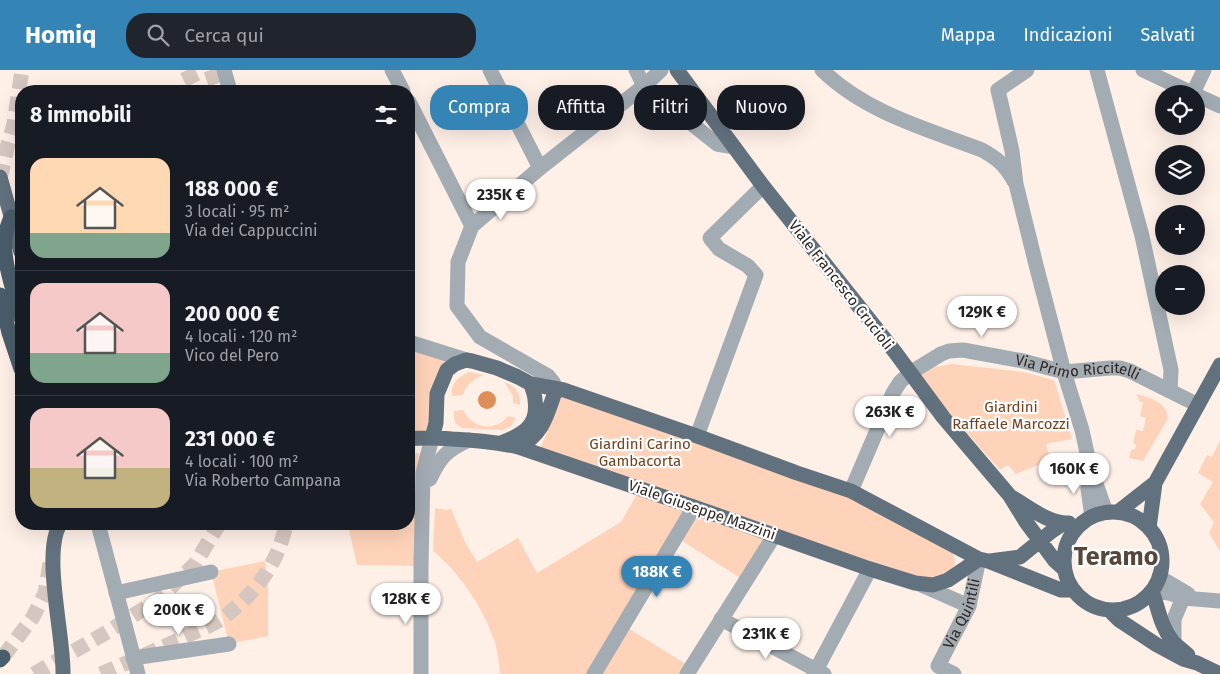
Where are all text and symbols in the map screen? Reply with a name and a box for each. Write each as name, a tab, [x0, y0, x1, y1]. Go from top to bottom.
search box	[126, 13, 476, 58]
text: Homiq	[25, 21, 96, 49]
icon: search	[144, 21, 172, 49]
text: Cerca qui	[184, 24, 264, 47]
text: Mappa	[941, 24, 996, 46]
text: Indicazioni	[1024, 24, 1113, 46]
text: Salvati	[1141, 24, 1195, 46]
chip: Compra	[430, 85, 528, 130]
chip: Affitta	[538, 85, 624, 130]
chip: Filtri	[634, 85, 707, 130]
chip: Nuovo	[717, 85, 805, 130]
map controls	[1155, 85, 1205, 315]
button: locate	[1155, 85, 1205, 135]
icon: filters	[372, 101, 400, 129]
text: 8 immobili	[30, 102, 131, 128]
button: layers	[1155, 145, 1205, 195]
text: 188 000 €	[185, 176, 278, 202]
icon: home	[70, 178, 130, 238]
pin: 235K €	[460, 178, 542, 221]
text: 235K €	[477, 185, 525, 204]
text: 3 locali · 95 m²	[185, 202, 289, 221]
button: +	[1155, 205, 1205, 255]
street label: Viale Francesco Crucioli	[785, 217, 897, 353]
text: Via dei Cappuccini	[185, 221, 318, 240]
button: −	[1155, 265, 1205, 315]
pin: 129K €	[941, 296, 1023, 338]
text: 200 000 €	[185, 301, 280, 327]
text: 129K €	[958, 302, 1006, 321]
icon: home	[70, 303, 130, 363]
text: 4 locali · 120 m²	[185, 327, 297, 346]
text: Vico del Pero	[185, 346, 279, 365]
street label: Via Primo Riccitelli	[1014, 351, 1143, 384]
pin: 263K €	[849, 396, 931, 438]
park label: Giardini Raffaele Marcozzi	[952, 398, 1070, 433]
text: 263K €	[866, 402, 914, 421]
text: 231 000 €	[185, 426, 275, 452]
icon: home	[70, 428, 130, 488]
park label: Giardini Carino Gambacorta	[589, 435, 691, 470]
text: 4 locali · 100 m²	[185, 452, 298, 471]
pin: 160K €	[1033, 452, 1115, 495]
text: 160K €	[1049, 459, 1099, 478]
text: Via Roberto Campana	[185, 471, 341, 490]
street label: Viale Giuseppe Mazzini	[626, 476, 778, 544]
district label: Teramo	[1074, 542, 1158, 572]
pin: 188K €	[616, 556, 698, 598]
text: 188K €	[632, 562, 682, 581]
street label: Via Quintili	[939, 577, 984, 652]
pin: 128K €	[365, 582, 447, 625]
text: 128K €	[382, 589, 430, 608]
pin: 200K €	[138, 594, 220, 636]
text: 200K €	[154, 600, 204, 619]
pin: 231K €	[725, 618, 807, 660]
text: 231K €	[743, 624, 789, 643]

